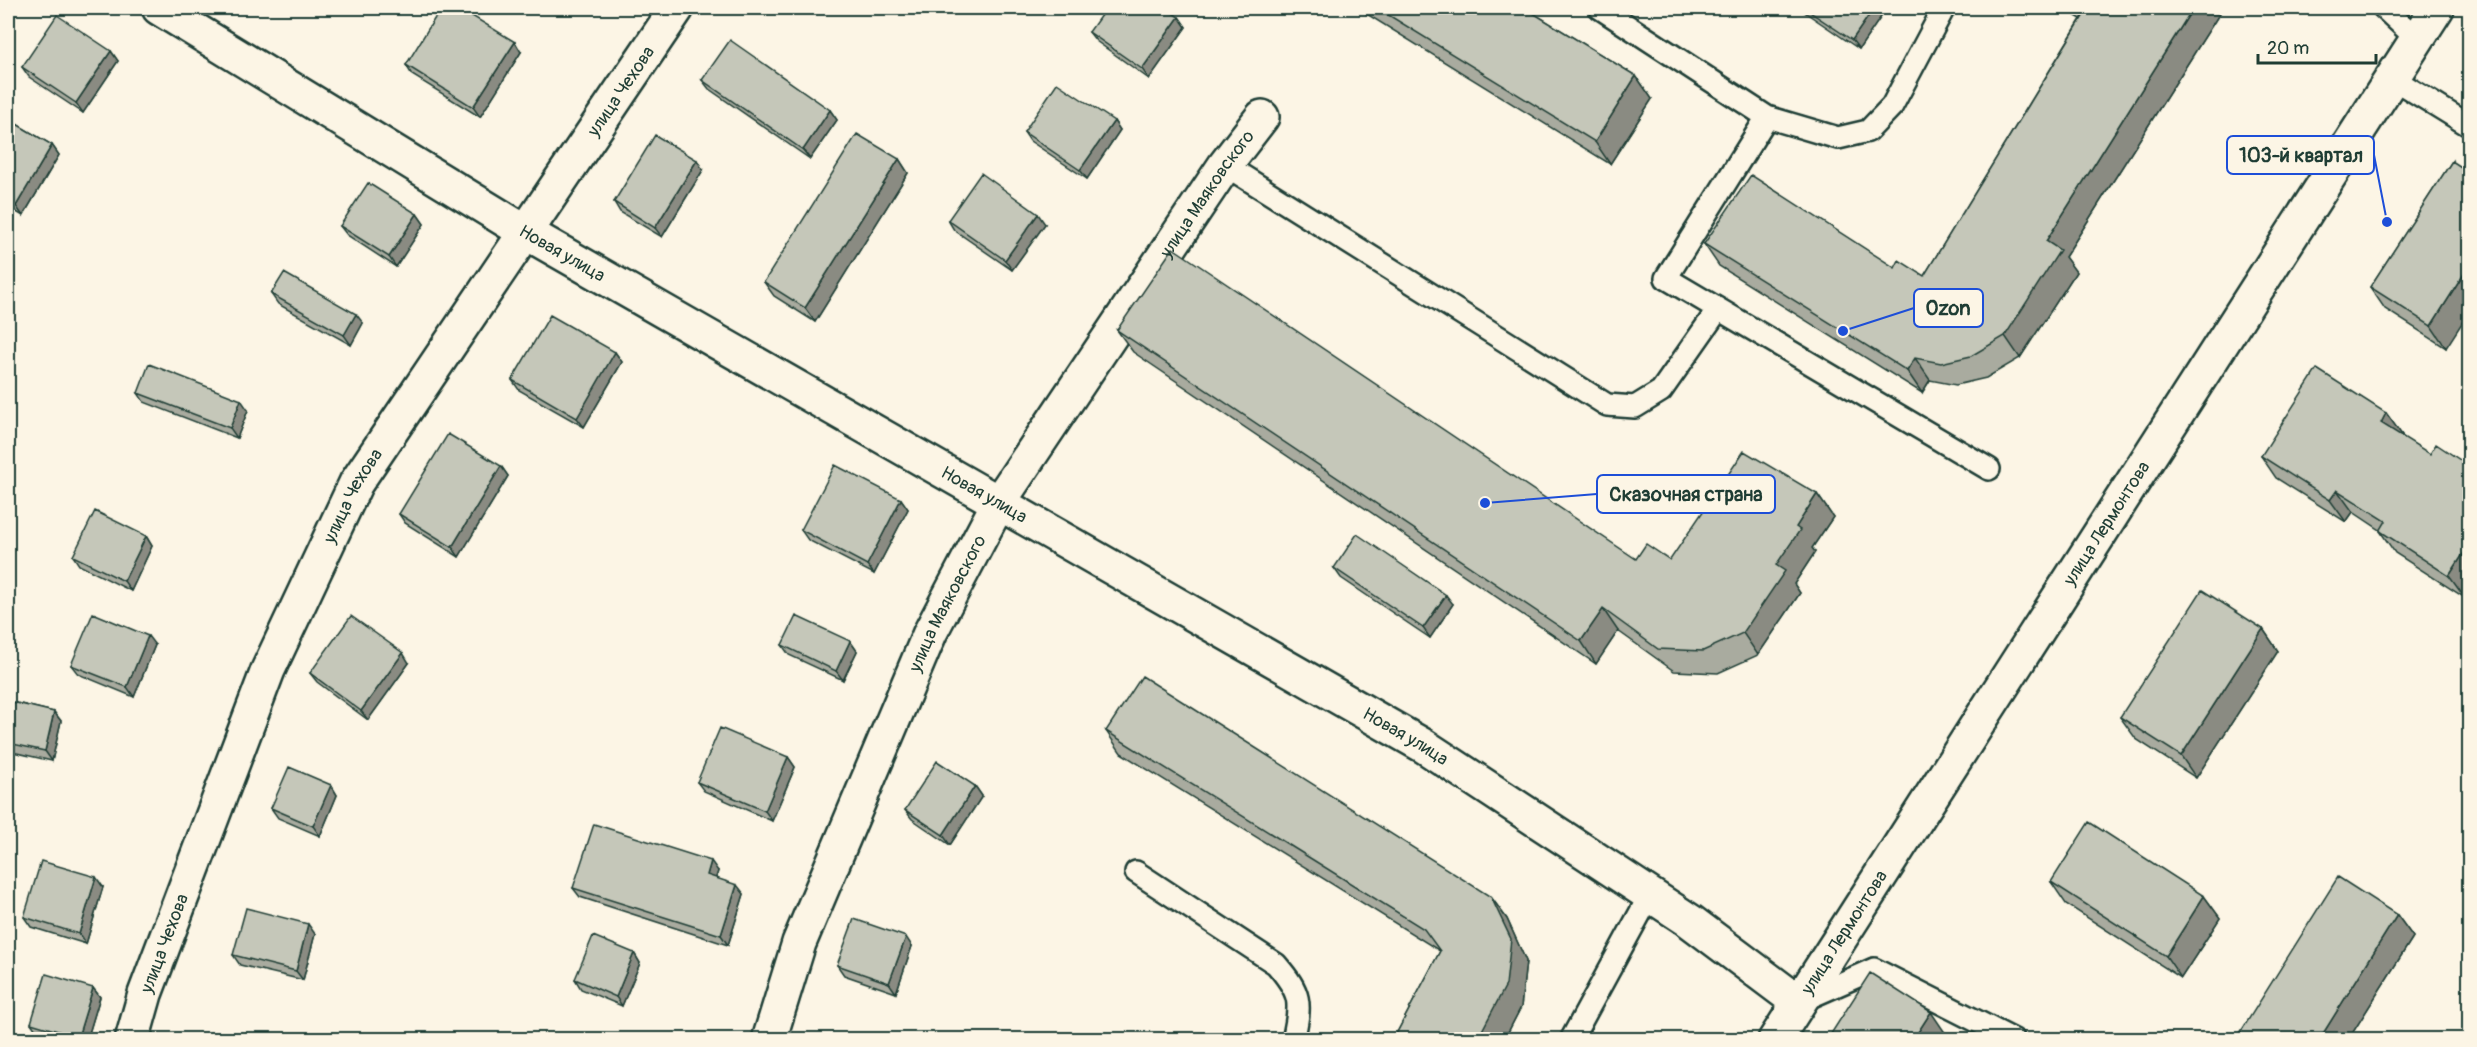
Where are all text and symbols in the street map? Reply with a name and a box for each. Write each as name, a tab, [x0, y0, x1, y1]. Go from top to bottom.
scale bar	[2258, 27, 2376, 65]
text: 20 m	[2267, 37, 2309, 60]
street label: улица Чехова	[582, 42, 660, 142]
street label: улица Маяковского	[1155, 125, 1260, 263]
callout: 103-й квартал	[2227, 136, 2374, 174]
text: 103-й квартал	[2239, 143, 2363, 168]
street label: Новая улица	[515, 220, 609, 287]
callout: Ozon	[1914, 289, 1983, 327]
text: Ozon	[1926, 296, 1970, 321]
street label: улица Чехова	[318, 444, 388, 548]
street label: улица Лермонтова	[2058, 457, 2155, 591]
street label: Новая улица	[937, 461, 1031, 529]
callout: Сказочная страна	[1597, 475, 1775, 513]
text: Сказочная страна	[1609, 482, 1763, 507]
street label: улица Маяковского	[903, 531, 992, 677]
street label: Новая улица	[1359, 702, 1453, 771]
street label: улица Лермонтова	[1796, 866, 1893, 1000]
street label: улица Чехова	[135, 891, 194, 997]

